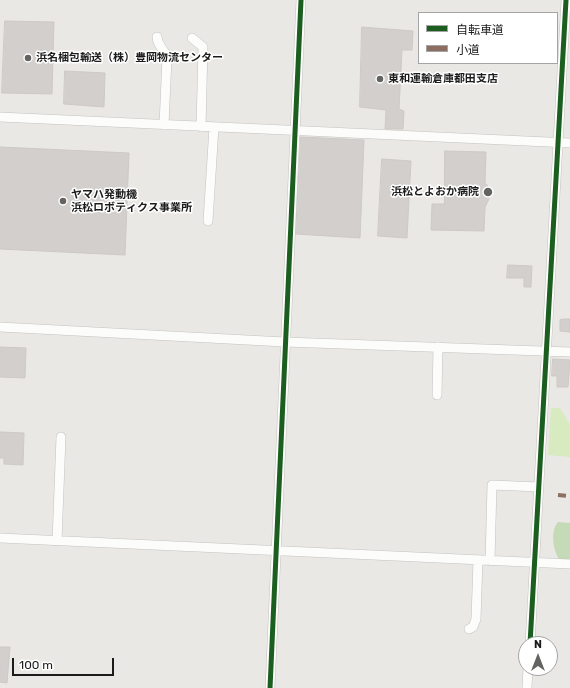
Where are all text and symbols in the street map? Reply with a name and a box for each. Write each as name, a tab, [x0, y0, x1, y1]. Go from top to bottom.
legend	[418, 12, 558, 64]
text: 自転車道	[456, 23, 504, 37]
text: 小道	[456, 43, 480, 57]
place label: 浜名梱包輸送（株）豊岡物流センター	[36, 51, 223, 65]
marker: 浜名梱包輸送（株）豊岡物流センター	[23, 53, 33, 63]
place label: 東和運輸倉庫都田支店	[388, 72, 498, 86]
marker: 東和運輸倉庫都田支店	[375, 74, 385, 84]
place label: 浜松とよおか病院	[391, 185, 479, 199]
marker: 浜松とよおか病院	[482, 186, 494, 198]
place label: ヤマハ発動機 浜松ロボティクス事業所	[71, 188, 192, 214]
marker: ヤマハ発動機 浜松ロボティクス事業所	[58, 196, 68, 206]
north arrow	[518, 636, 558, 676]
text: N	[534, 638, 542, 651]
scale bar	[14, 650, 116, 676]
text: 100 m	[19, 658, 53, 672]

